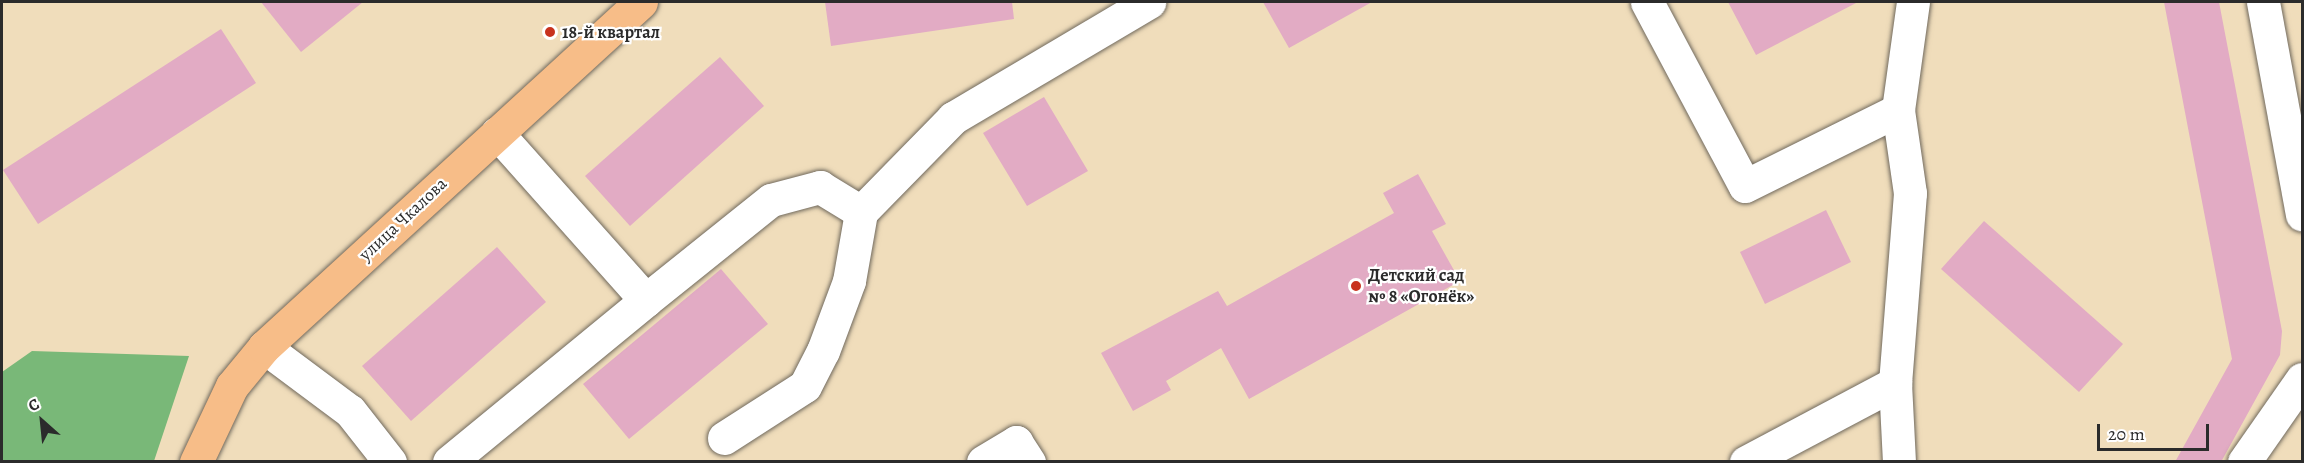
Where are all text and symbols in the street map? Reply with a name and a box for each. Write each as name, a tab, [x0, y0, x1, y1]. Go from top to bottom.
place label: 18-й квартал	[562, 21, 660, 43]
marker: 18-й квартал	[543, 25, 557, 39]
street label: улица Чкалова	[355, 173, 451, 265]
place label: Детский сад № 8 «Огонёк»	[1368, 265, 1474, 308]
marker: Детский сад № 8 «Огонёк»	[1349, 279, 1363, 293]
north arrow	[12, 391, 72, 451]
text: С	[24, 393, 43, 417]
scale bar	[2100, 412, 2212, 450]
text: 20 m	[2108, 422, 2145, 446]

